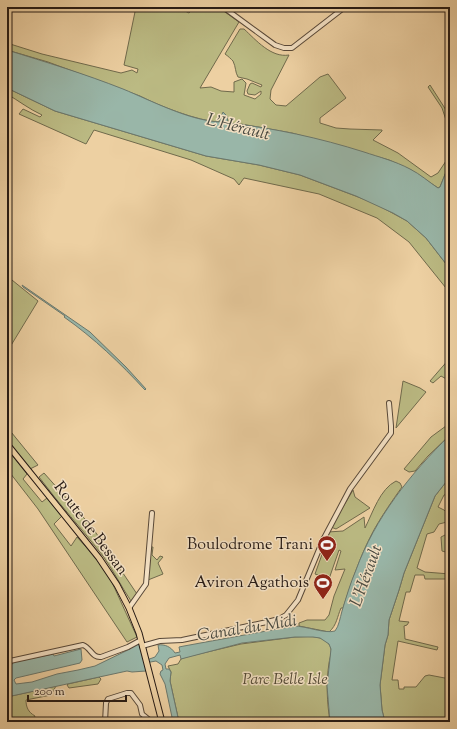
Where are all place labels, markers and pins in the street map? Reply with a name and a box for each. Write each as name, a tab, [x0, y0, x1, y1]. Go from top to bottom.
place label: Boulodrome Trani	[187, 534, 313, 557]
sports icon: Boulodrome Trani	[316, 534, 338, 562]
place label: Aviron Agathois	[194, 572, 309, 595]
sports icon: Aviron Agathois	[312, 572, 334, 600]

